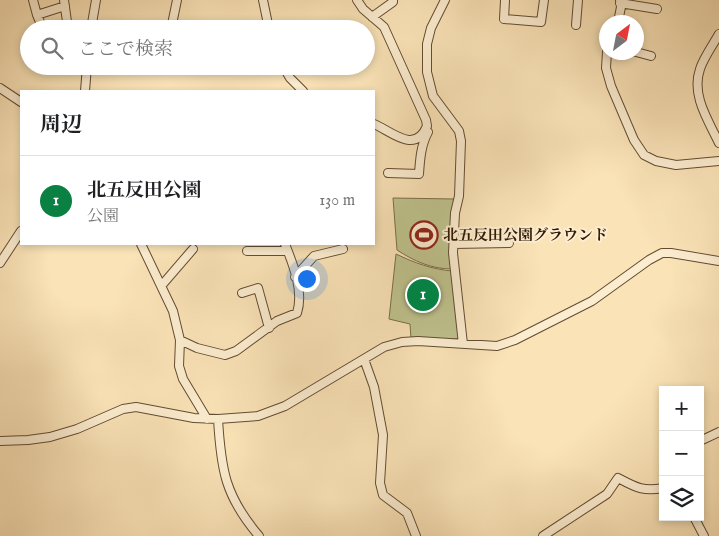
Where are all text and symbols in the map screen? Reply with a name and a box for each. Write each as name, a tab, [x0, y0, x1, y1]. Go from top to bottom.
north arrow	[599, 15, 644, 60]
search box	[20, 20, 375, 75]
icon: search	[38, 34, 66, 62]
text: ここで検索	[78, 38, 173, 62]
text: 周辺	[40, 112, 82, 139]
text: 北五反田公園	[87, 179, 201, 203]
text: 1	[53, 191, 59, 211]
text: 130 m	[319, 191, 355, 211]
text: 公園	[87, 207, 119, 227]
sports icon: 北五反田公園グラウンド	[409, 220, 439, 250]
place label: 北五反田公園グラウンド	[443, 226, 608, 245]
your location	[294, 266, 320, 292]
pin: 1	[407, 276, 439, 314]
map controls	[659, 386, 704, 521]
button: +	[659, 386, 704, 431]
button: −	[659, 431, 704, 476]
button: layers	[659, 476, 704, 521]

